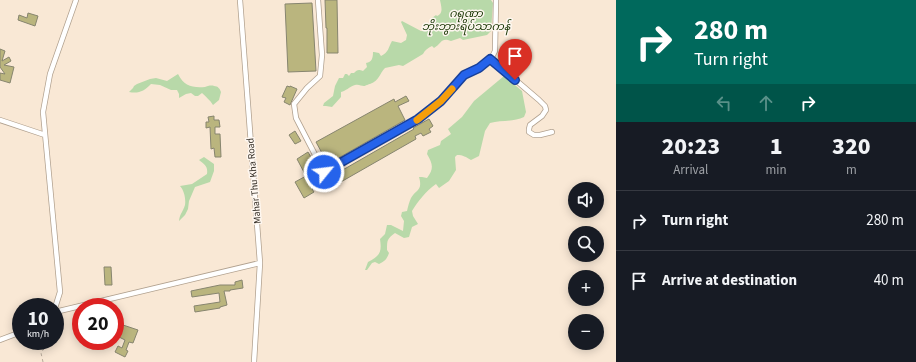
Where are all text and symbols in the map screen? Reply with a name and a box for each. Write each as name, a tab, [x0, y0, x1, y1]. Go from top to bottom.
water label: ဂရုဏာ ဘိုးဘွားရိပ်သာကန်	[422, 6, 512, 36]
text: 280 m	[694, 10, 768, 50]
icon: right	[628, 16, 680, 68]
pin	[498, 39, 532, 80]
icon: arrive	[504, 45, 526, 67]
text: Turn right	[694, 47, 768, 72]
icon: left	[713, 92, 735, 114]
icon: ahead	[755, 92, 777, 114]
icon: right	[797, 92, 819, 114]
text: 20:23	[661, 129, 720, 164]
text: 1	[770, 129, 783, 164]
text: 320	[832, 129, 871, 164]
street label: Mahar Thu Kha Road	[243, 137, 265, 224]
position arrow	[303, 151, 345, 193]
text: Arrival	[673, 161, 708, 179]
text: min	[766, 161, 787, 179]
text: m	[846, 161, 857, 179]
map controls	[568, 182, 604, 350]
button: sound	[568, 182, 604, 218]
icon: right	[628, 210, 650, 232]
text: Turn right	[662, 210, 728, 231]
text: 280 m	[866, 210, 904, 231]
button: search	[568, 226, 604, 262]
button: +	[568, 270, 604, 306]
icon: arrive	[628, 270, 650, 292]
text: Arrive at destination	[662, 270, 797, 291]
text: 40 m	[874, 270, 904, 291]
speed limit sign: 20	[72, 298, 124, 350]
text: 10	[27, 305, 49, 333]
button: −	[568, 314, 604, 350]
text: km/h	[27, 327, 49, 341]

